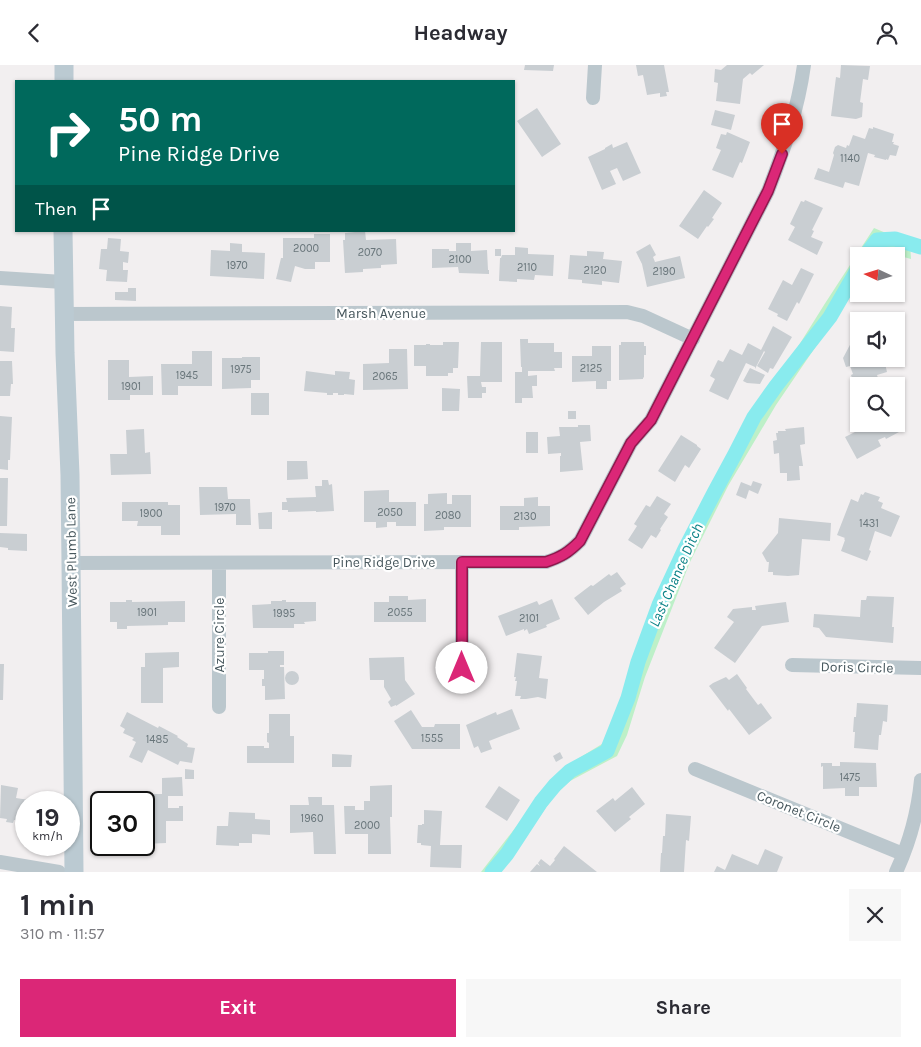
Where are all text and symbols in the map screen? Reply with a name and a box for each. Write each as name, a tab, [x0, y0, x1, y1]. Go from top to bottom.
icon: back	[20, 19, 48, 47]
icon: person	[873, 19, 901, 47]
text: Headway	[413, 20, 508, 46]
text: 50 m	[118, 99, 203, 140]
icon: right	[35, 100, 100, 165]
pin	[761, 103, 803, 154]
icon: arrive	[768, 110, 796, 138]
text: Pine Ridge Drive	[118, 141, 280, 167]
house number: 1140	[840, 152, 860, 165]
icon: arrive	[87, 195, 115, 223]
text: Then	[35, 198, 77, 220]
house number: 2000	[293, 242, 319, 255]
house number: 2070	[358, 246, 382, 259]
north arrow	[850, 247, 905, 303]
map controls	[850, 247, 905, 432]
house number: 2100	[448, 253, 472, 266]
house number: 1970	[226, 259, 248, 272]
house number: 2110	[517, 261, 537, 274]
house number: 2120	[584, 264, 606, 277]
house number: 2190	[653, 265, 675, 278]
street label: Marsh Avenue	[336, 305, 426, 322]
button: sound	[850, 312, 905, 367]
house number: 2125	[580, 362, 602, 375]
house number: 1975	[230, 363, 252, 376]
house number: 1945	[176, 369, 198, 382]
house number: 2065	[372, 370, 398, 383]
button: search	[850, 377, 905, 432]
house number: 1901	[121, 380, 141, 393]
street label: West Plumb Lane	[62, 497, 81, 607]
house number: 1970	[214, 501, 236, 514]
house number: 2050	[377, 506, 403, 519]
house number: 1900	[139, 507, 163, 520]
house number: 2080	[435, 509, 461, 522]
house number: 2130	[513, 510, 537, 523]
house number: 1431	[859, 517, 879, 530]
water label: Last Chance Ditch	[645, 520, 707, 630]
street label: Pine Ridge Drive	[332, 554, 436, 571]
street label: Azure Circle	[211, 598, 228, 672]
house number: 1901	[137, 606, 157, 619]
house number: 2055	[387, 606, 413, 619]
house number: 1995	[273, 607, 295, 620]
house number: 2101	[519, 612, 539, 625]
position arrow	[435, 641, 487, 693]
street label: Doris Circle	[820, 658, 894, 677]
house number: 1555	[421, 732, 443, 745]
house number: 1485	[146, 733, 168, 746]
house number: 1475	[839, 771, 861, 784]
street label: Coronet Circle	[754, 787, 843, 836]
speed limit sign: 30	[90, 791, 155, 856]
text: 19	[35, 803, 60, 832]
house number: 1960	[301, 812, 323, 825]
house number: 2000	[354, 819, 380, 832]
text: km/h	[32, 829, 63, 843]
text: 1 min	[20, 887, 95, 923]
button: close	[849, 889, 901, 941]
text: 310 m · 11:57	[20, 924, 104, 943]
button: Exit	[20, 979, 456, 1037]
button: Share	[466, 979, 901, 1037]

